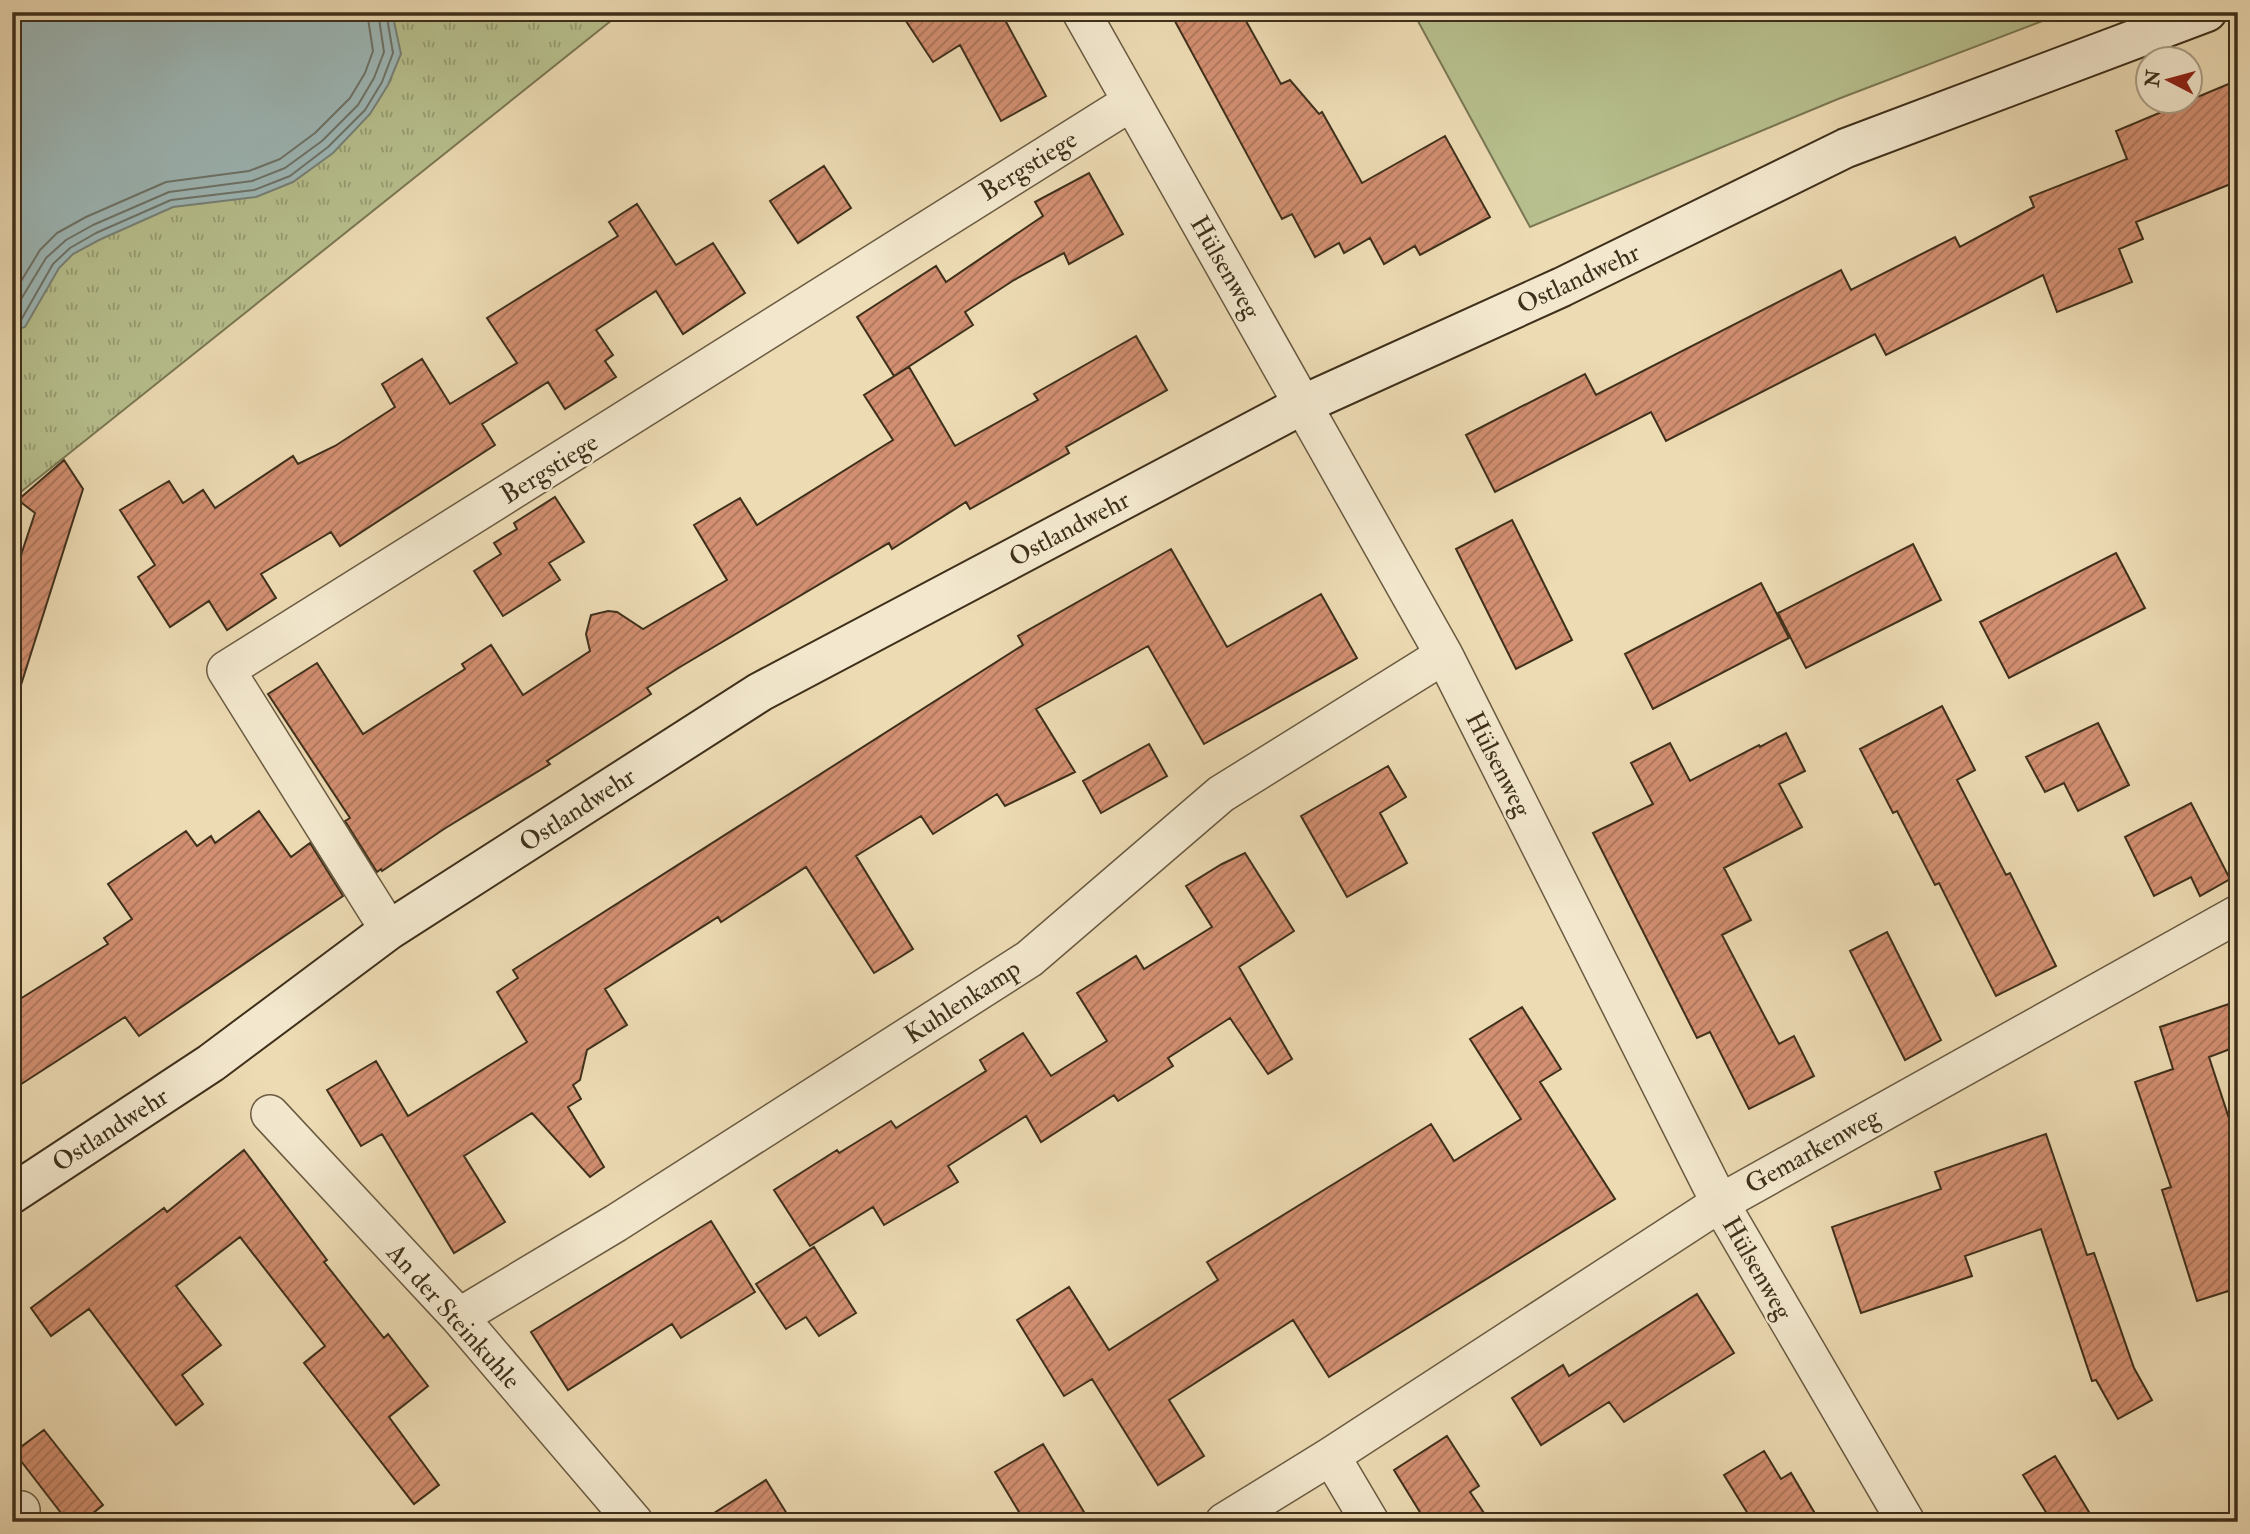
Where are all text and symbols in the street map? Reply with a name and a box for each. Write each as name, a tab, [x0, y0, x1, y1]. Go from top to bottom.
north arrow	[2134, 46, 2204, 116]
text: N	[2140, 68, 2166, 89]
street label: Bergstiege	[974, 123, 1083, 208]
street label: Hülsenweg	[1183, 210, 1268, 326]
street label: Ostlandwehr	[1512, 236, 1645, 321]
street label: Bergstiege	[495, 426, 604, 511]
street label: Ostlandwehr	[1004, 484, 1135, 574]
street label: Hülsenweg	[1458, 707, 1539, 823]
street label: Ostlandwehr	[514, 760, 642, 859]
street label: Kuhlenkamp	[899, 953, 1027, 1052]
street label: Ostlandwehr	[47, 1080, 175, 1179]
street label: Gemarkenweg	[1740, 1100, 1886, 1201]
street label: Hülsenweg	[1715, 1211, 1800, 1327]
street label: An der Steinkuhle	[379, 1236, 527, 1396]

